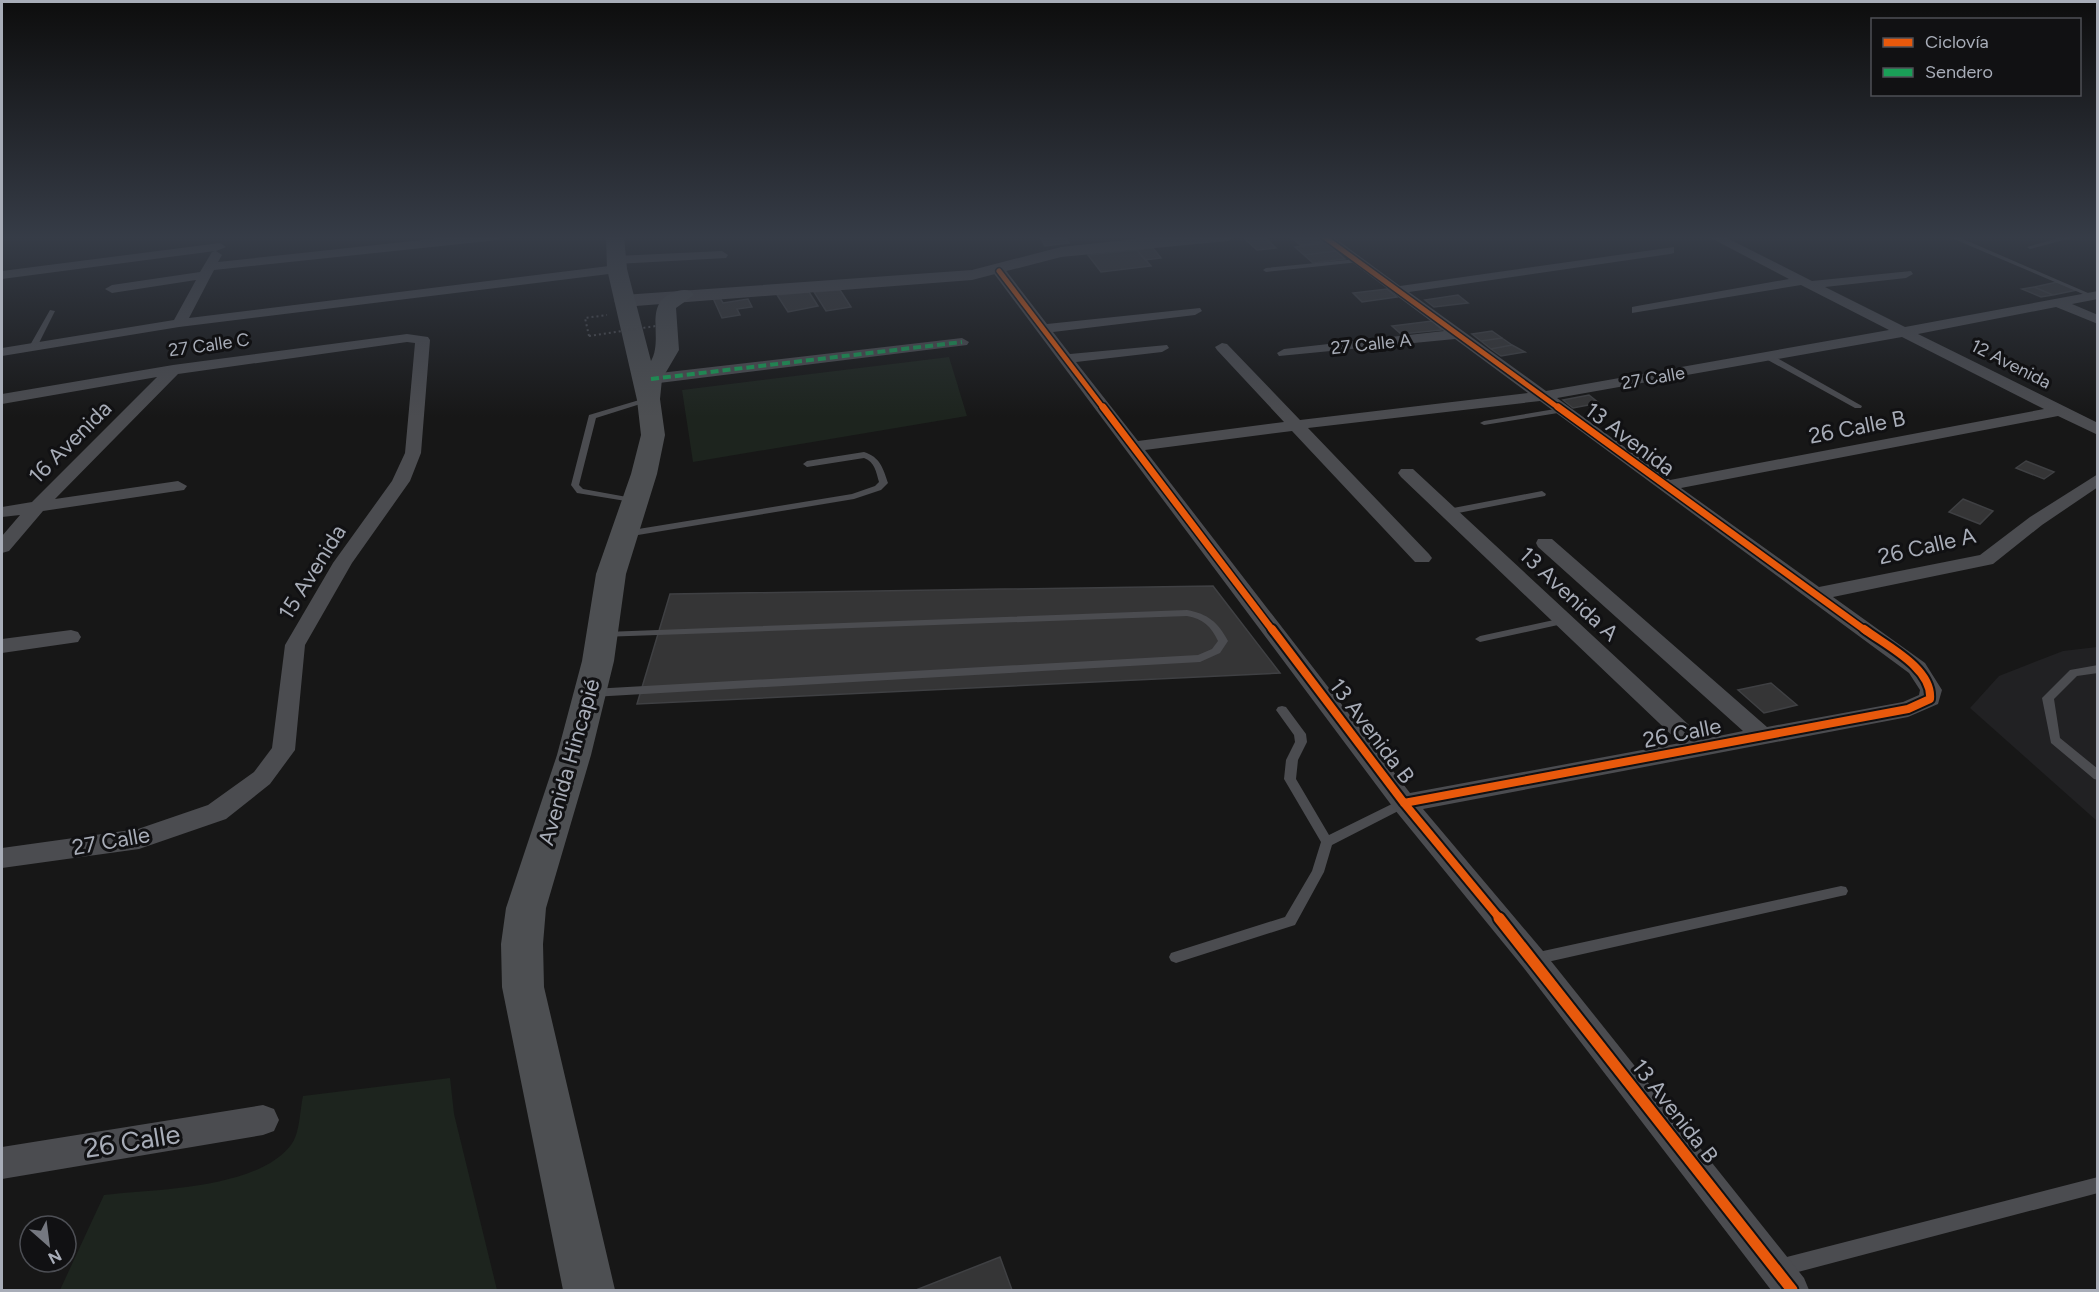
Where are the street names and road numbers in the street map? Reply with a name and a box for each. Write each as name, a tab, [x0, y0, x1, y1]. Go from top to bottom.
street label: 27 Calle C	[167, 328, 251, 362]
street label: 27 Calle A	[1330, 329, 1412, 359]
street label: 12 Avenida	[1967, 334, 2055, 394]
street label: 27 Calle	[1620, 362, 1687, 394]
street label: 16 Avenida	[23, 395, 117, 489]
street label: 13 Avenida	[1580, 396, 1680, 482]
street label: 26 Calle B	[1806, 404, 1908, 450]
street label: 15 Avenida	[272, 520, 352, 624]
street label: 26 Calle A	[1876, 522, 1979, 570]
street label: 13 Avenida A	[1514, 541, 1624, 647]
street label: 13 Avenida B	[1324, 673, 1420, 789]
street label: Avenida Hincapié	[532, 676, 606, 848]
street label: 26 Calle	[1641, 712, 1723, 754]
street label: 27 Calle	[70, 821, 152, 861]
street label: 13 Avenida B	[1626, 1054, 1724, 1168]
street label: 26 Calle	[82, 1117, 182, 1165]

